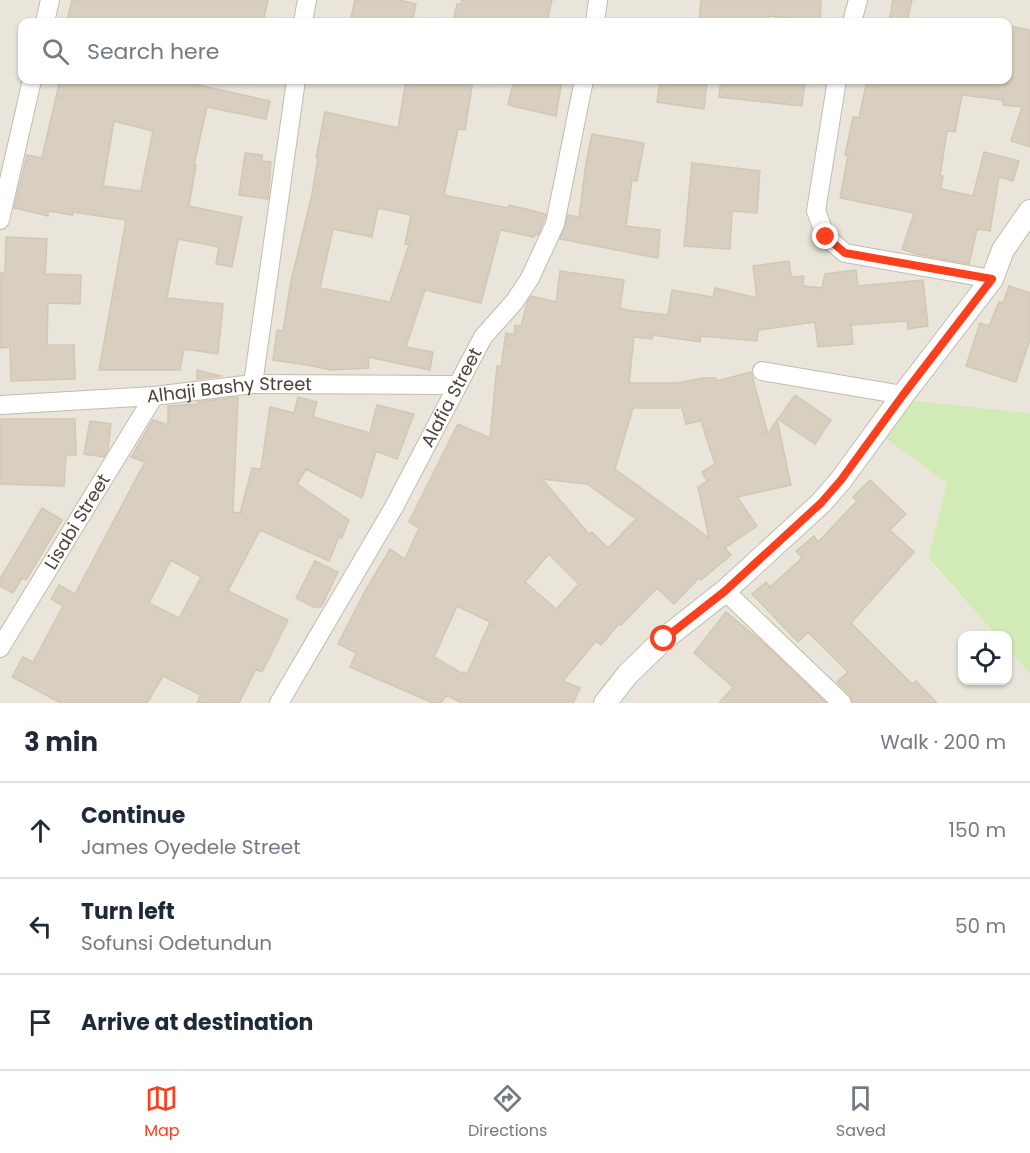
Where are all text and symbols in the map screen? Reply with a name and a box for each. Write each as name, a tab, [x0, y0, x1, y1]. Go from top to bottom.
search box	[18, 18, 1012, 84]
icon: search	[39, 35, 72, 68]
text: Search here	[87, 36, 220, 67]
route end	[812, 223, 838, 249]
street label: Alafia Street	[415, 343, 487, 451]
street label: Alhaji Bashy Street	[146, 371, 312, 408]
street label: Lisabi Street	[38, 469, 116, 574]
route start	[650, 625, 676, 651]
map controls	[958, 631, 1012, 685]
button: locate	[958, 631, 1012, 685]
text: 3 min	[24, 724, 98, 760]
text: Walk · 200 m	[880, 728, 1006, 756]
text: Continue	[81, 800, 185, 831]
icon: ahead	[24, 814, 57, 847]
text: 150 m	[949, 816, 1006, 844]
text: James Oyedele Street	[81, 833, 300, 861]
text: Turn left	[81, 896, 175, 927]
icon: left	[24, 910, 57, 943]
text: 50 m	[955, 912, 1006, 940]
text: Sofunsi Odetundun	[81, 929, 272, 957]
icon: arrive	[24, 1006, 57, 1039]
text: Arrive at destination	[81, 1007, 313, 1038]
tab: Map	[144, 1082, 180, 1143]
tab: Directions	[468, 1082, 547, 1143]
tab: Saved	[836, 1082, 886, 1143]

